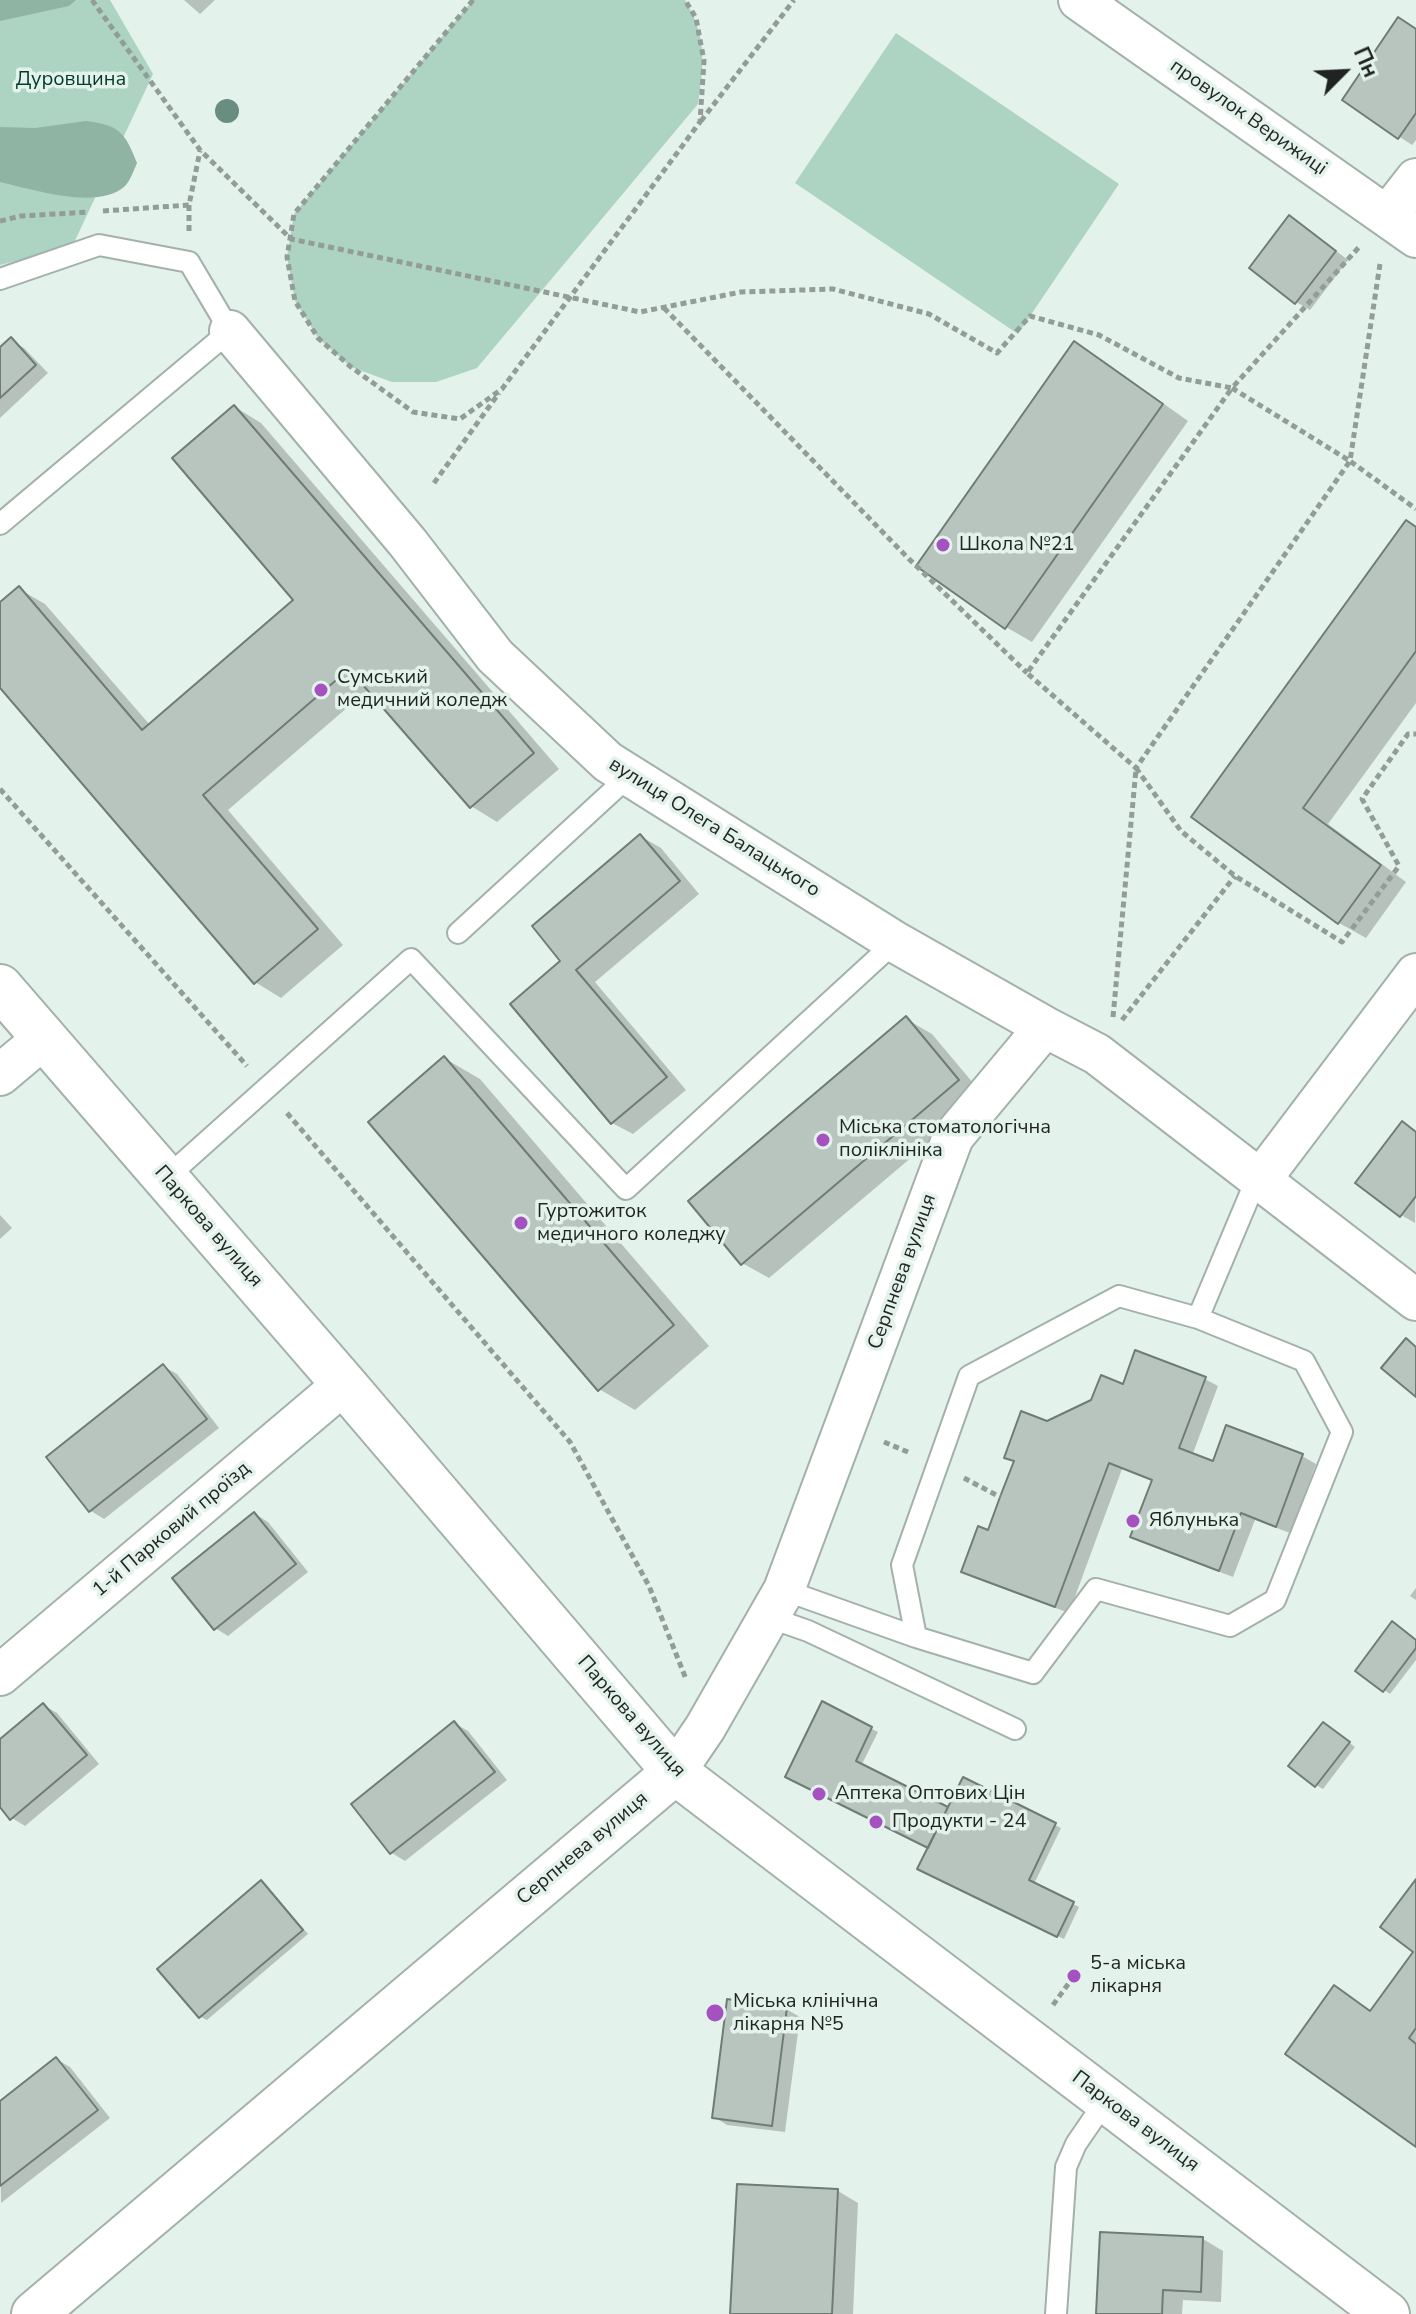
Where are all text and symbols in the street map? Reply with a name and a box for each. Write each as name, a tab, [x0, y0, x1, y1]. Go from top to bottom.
north arrow	[1304, 32, 1384, 112]
text: Пн	[1346, 42, 1386, 82]
street label: провулок Верижиці	[1165, 55, 1331, 181]
park label: Дуровщина	[16, 68, 126, 92]
place label: Школа №21	[959, 533, 1075, 557]
marker: Школа №21	[934, 536, 952, 554]
place label: Сумський медичний коледж	[337, 666, 507, 713]
marker: Сумський медичний коледж	[312, 681, 330, 699]
street label: вулиця Олега Балацького	[604, 753, 824, 903]
place label: Міська стоматологічна поліклініка	[839, 1116, 1051, 1163]
marker: Міська стоматологічна поліклініка	[814, 1131, 832, 1149]
street label: Паркова вулиця	[149, 1161, 267, 1293]
street label: Серпнева вулиця	[864, 1191, 942, 1353]
place label: Гуртожиток медичного коледжу	[537, 1200, 726, 1247]
marker: Гуртожиток медичного коледжу	[512, 1214, 530, 1232]
street label: 1-й Парковий проїзд	[88, 1457, 256, 1603]
place label: Яблунька	[1149, 1509, 1239, 1533]
marker: Яблунька	[1124, 1512, 1142, 1530]
street label: Паркова вулиця	[572, 1651, 690, 1783]
place label: Аптека Оптових Цін	[835, 1782, 1025, 1806]
marker: Аптека Оптових Цін	[810, 1785, 828, 1803]
street label: Серпнева вулиця	[513, 1787, 653, 1911]
place label: Продукти - 24	[892, 1810, 1026, 1834]
marker: Продукти - 24	[867, 1813, 885, 1831]
place label: 5-а міська лікарня	[1090, 1952, 1186, 1999]
marker: 5-а міська лікарня	[1065, 1967, 1083, 1985]
place label: Міська клінічна лікарня №5	[733, 1990, 879, 2037]
marker: Міська клінічна лікарня №5	[704, 2002, 726, 2024]
street label: Паркова вулиця	[1067, 2066, 1203, 2178]

